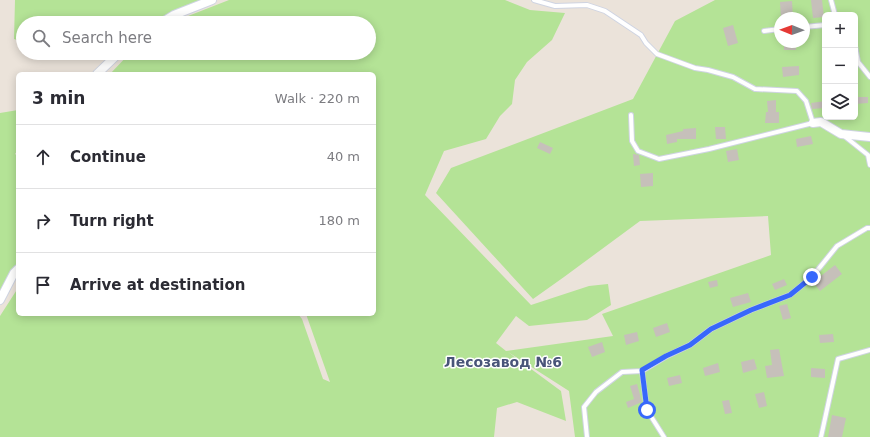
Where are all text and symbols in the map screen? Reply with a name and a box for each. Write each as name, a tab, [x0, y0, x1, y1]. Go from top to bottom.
north arrow	[774, 12, 810, 48]
map controls	[822, 12, 858, 120]
button: +	[822, 12, 858, 48]
search box	[16, 16, 376, 60]
icon: search	[30, 27, 52, 49]
text: Search here	[62, 29, 152, 47]
button: −	[822, 48, 858, 84]
button: layers	[822, 84, 858, 120]
text: 3 min	[32, 88, 85, 108]
text: Walk · 220 m	[275, 91, 360, 106]
icon: ahead	[32, 146, 54, 168]
text: Continue	[70, 148, 146, 166]
text: 40 m	[327, 149, 360, 164]
icon: right	[32, 210, 54, 232]
text: Turn right	[70, 212, 154, 230]
text: 180 m	[318, 213, 360, 228]
route end	[803, 268, 821, 286]
icon: arrive	[32, 274, 54, 296]
text: Arrive at destination	[70, 276, 245, 294]
district label: Лесозавод №6	[444, 354, 562, 370]
route start	[638, 401, 656, 419]

